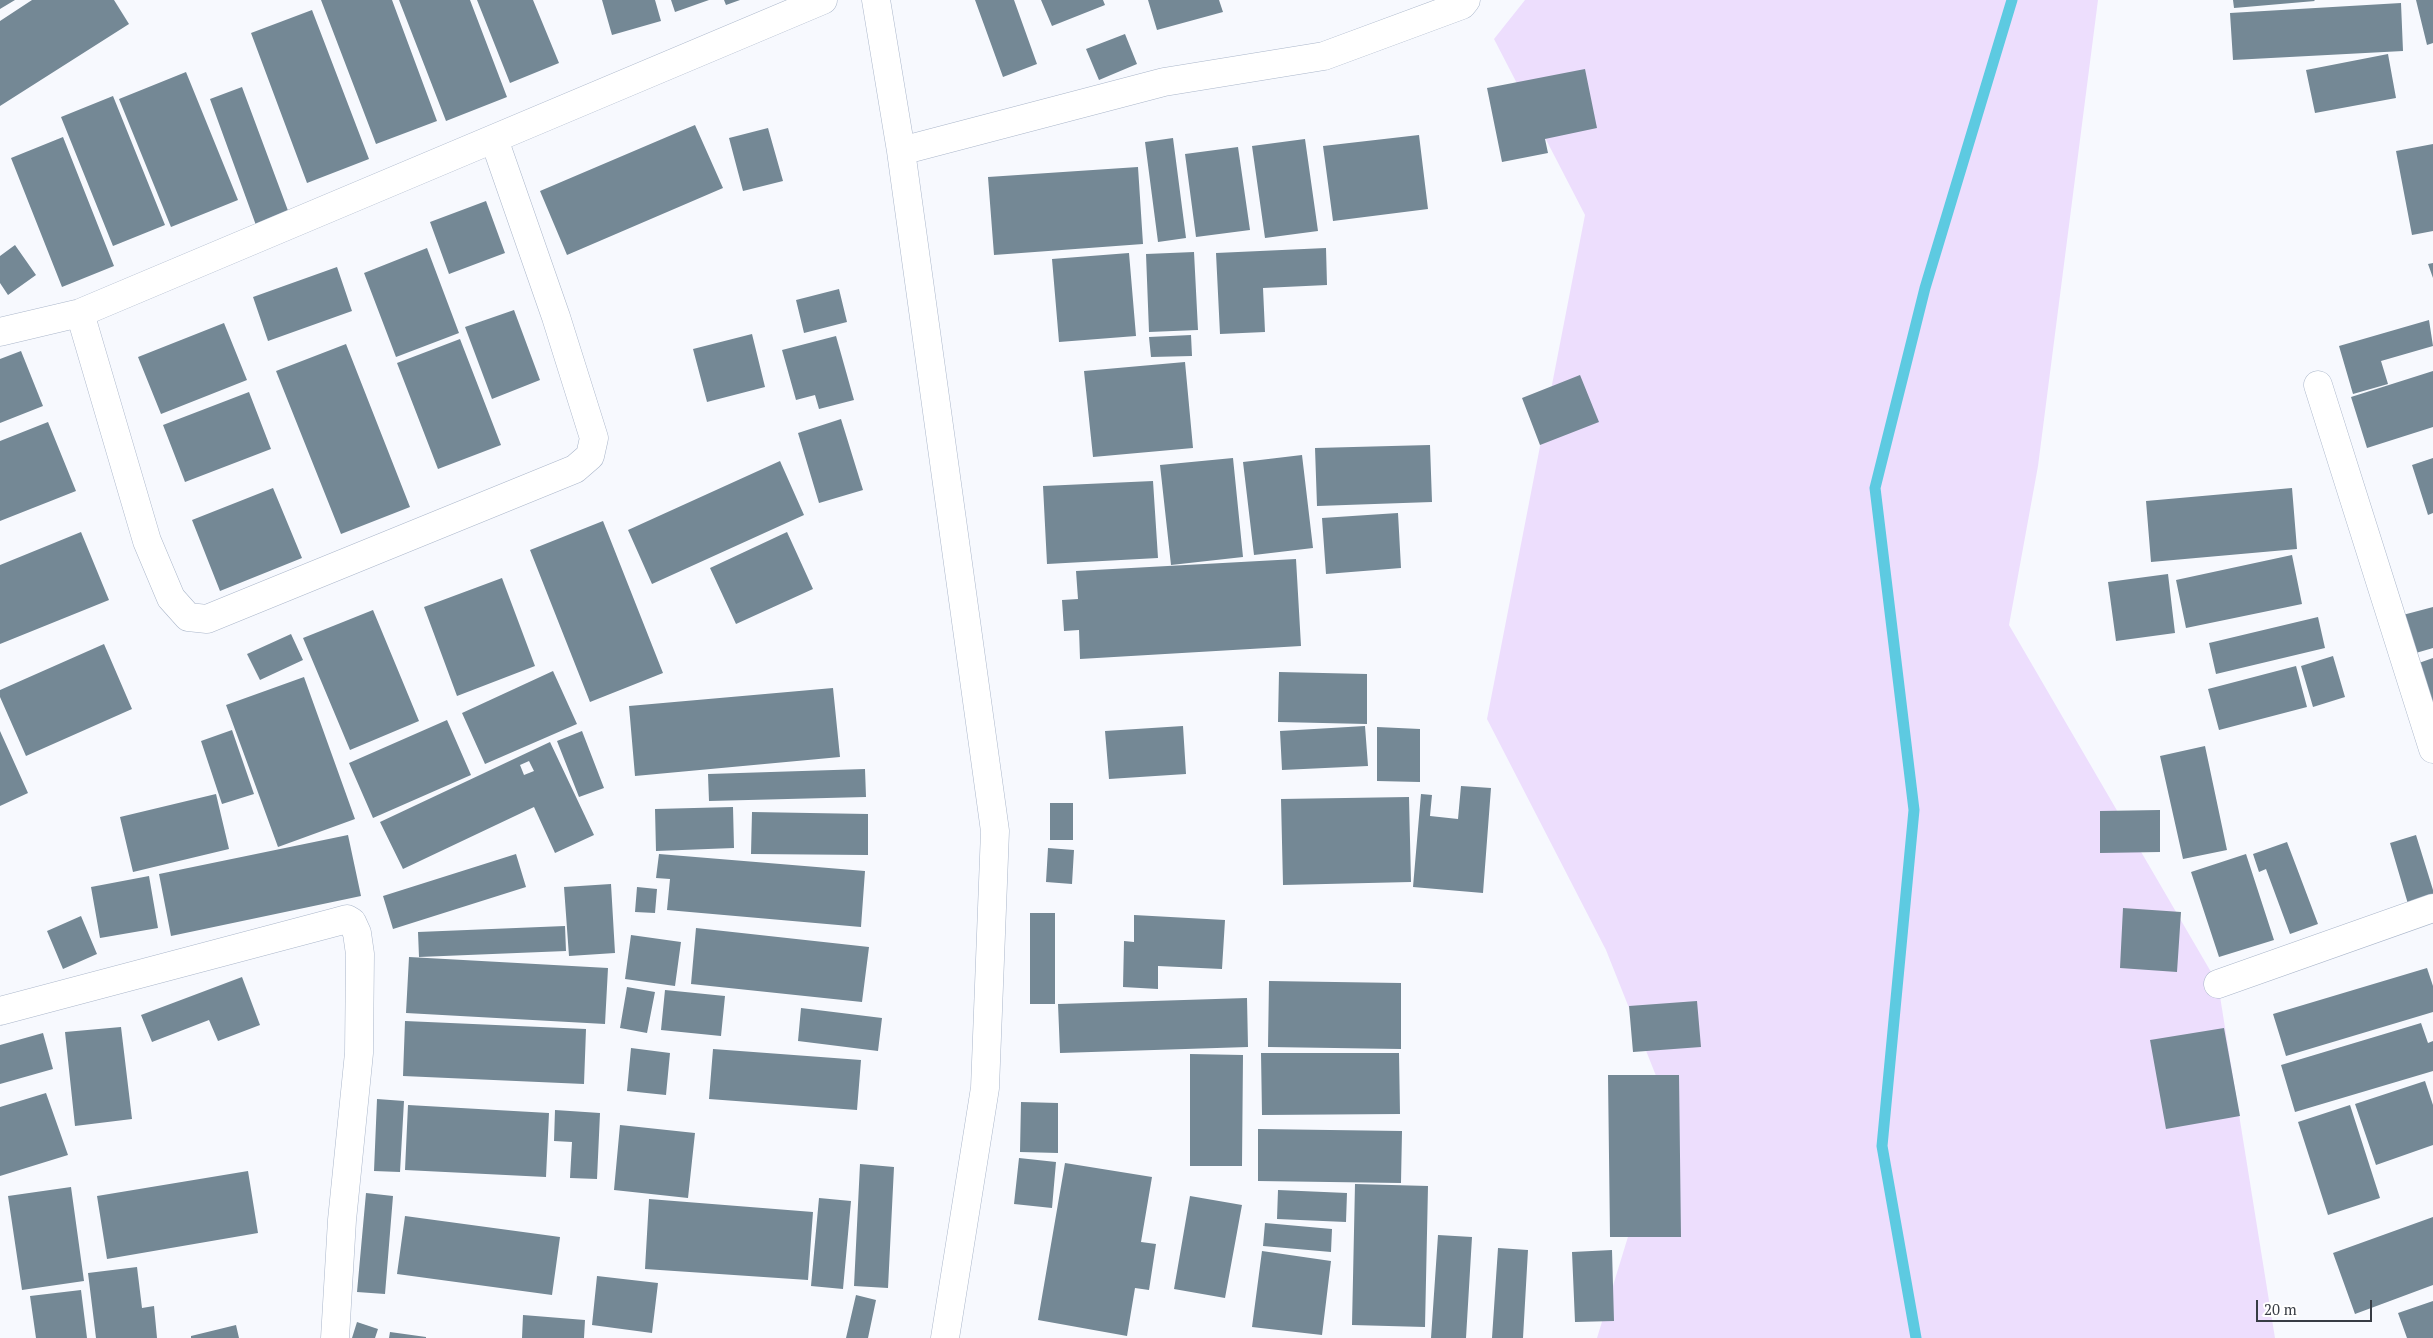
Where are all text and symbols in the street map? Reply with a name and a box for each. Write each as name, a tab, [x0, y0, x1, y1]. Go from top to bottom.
scale bar	[2258, 1290, 2374, 1322]
text: 20 m	[2264, 1299, 2297, 1319]

